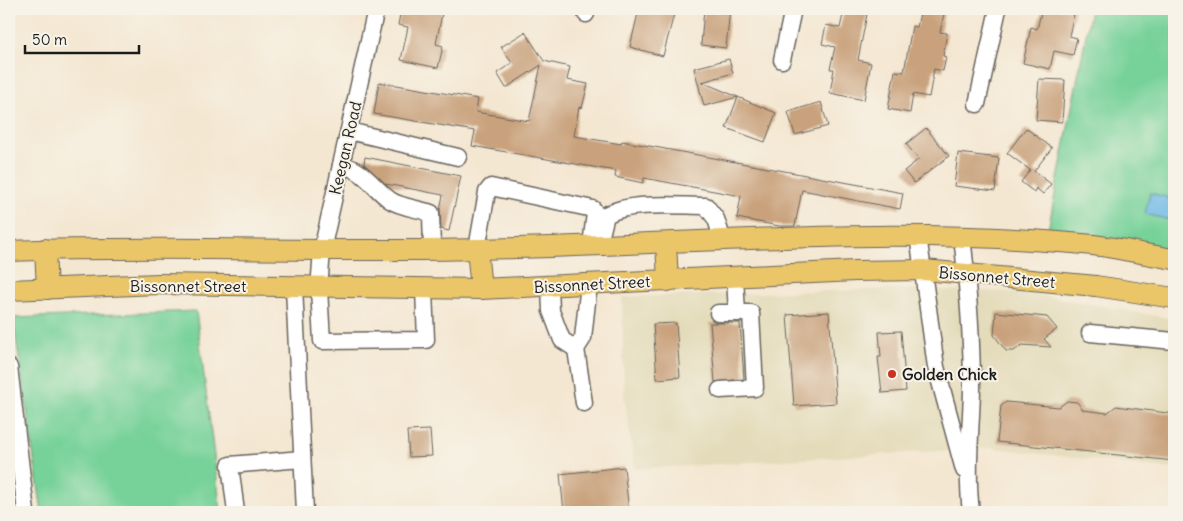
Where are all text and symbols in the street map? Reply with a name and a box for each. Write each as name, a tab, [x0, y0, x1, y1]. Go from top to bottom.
scale bar	[25, 22, 139, 54]
text: 50 m	[32, 30, 67, 49]
street label: Keegan Road	[325, 99, 365, 197]
street label: Bissonnet Street	[938, 262, 1057, 292]
street label: Bissonnet Street	[533, 271, 651, 297]
street label: Bissonnet Street	[130, 276, 247, 296]
place label: Golden Chick	[902, 364, 997, 384]
marker: Golden Chick	[886, 368, 898, 380]

